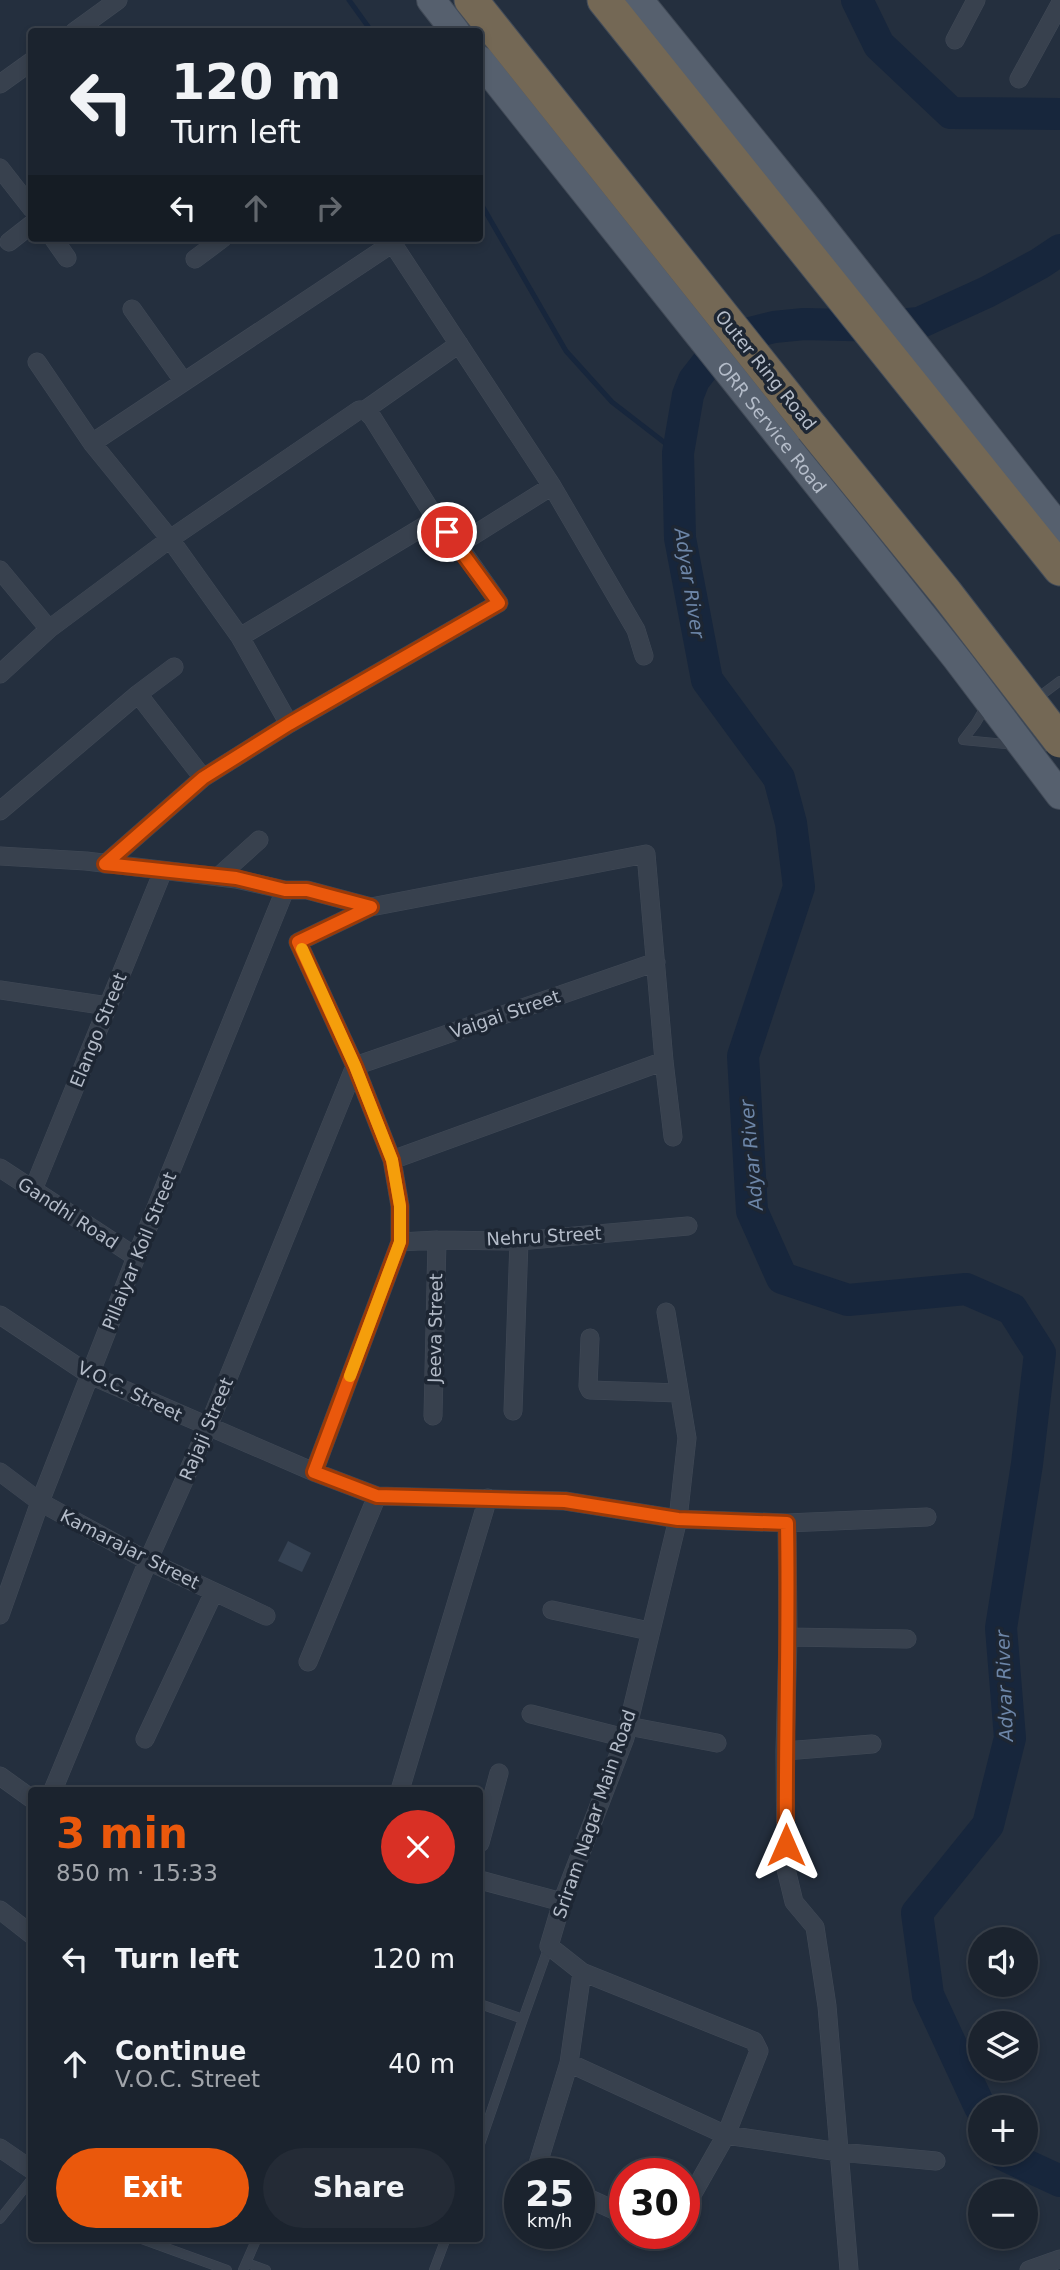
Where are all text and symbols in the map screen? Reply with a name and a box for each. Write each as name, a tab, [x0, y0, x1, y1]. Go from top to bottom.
text: 120 m	[171, 54, 341, 111]
icon: left	[56, 56, 147, 147]
text: Turn left	[171, 113, 301, 151]
icon: left	[164, 189, 202, 227]
icon: ahead	[237, 189, 275, 227]
icon: right	[310, 189, 348, 227]
street label: Outer Ring Road	[711, 306, 821, 434]
street label: ORR Service Road	[713, 357, 831, 497]
pin	[417, 502, 477, 562]
icon: arrive	[428, 513, 466, 551]
water label: Adyar River	[670, 524, 710, 641]
street label: Elango Street	[65, 970, 131, 1090]
street label: Vaigai Street	[447, 985, 563, 1043]
water label: Adyar River	[735, 1098, 767, 1213]
street label: Pillaiyar Koil Street	[98, 1169, 180, 1333]
street label: Gandhi Road	[14, 1173, 122, 1253]
street label: Nehru Street	[486, 1223, 602, 1249]
street label: Jeeva Street	[424, 1273, 446, 1384]
street label: V.O.C. Street	[74, 1357, 186, 1425]
street label: Rajaji Street	[175, 1374, 237, 1484]
street label: Kamarajar Street	[57, 1505, 203, 1593]
water label: Adyar River	[991, 1629, 1017, 1744]
street label: Sriram Nagar Main Road	[548, 1707, 640, 1921]
position arrow	[749, 1808, 823, 1882]
text: 3 min	[56, 1809, 188, 1858]
button: close	[381, 1810, 455, 1884]
text: 850 m · 15:33	[56, 1860, 218, 1886]
map controls	[968, 1927, 1038, 2249]
button: sound	[968, 1927, 1038, 1997]
icon: left	[56, 1940, 94, 1978]
text: Turn left	[115, 1944, 239, 1974]
text: 120 m	[372, 1944, 455, 1974]
button: layers	[968, 2011, 1038, 2081]
text: Continue	[115, 2036, 246, 2066]
icon: ahead	[56, 2045, 94, 2083]
text: 40 m	[388, 2049, 455, 2079]
text: V.O.C. Street	[115, 2066, 260, 2092]
button: +	[968, 2095, 1038, 2165]
button: Exit	[56, 2148, 249, 2228]
button: Share	[263, 2148, 455, 2228]
speed limit sign: 30	[609, 2158, 700, 2249]
text: 25	[525, 2174, 574, 2214]
button: −	[968, 2179, 1038, 2249]
text: km/h	[527, 2210, 572, 2231]

